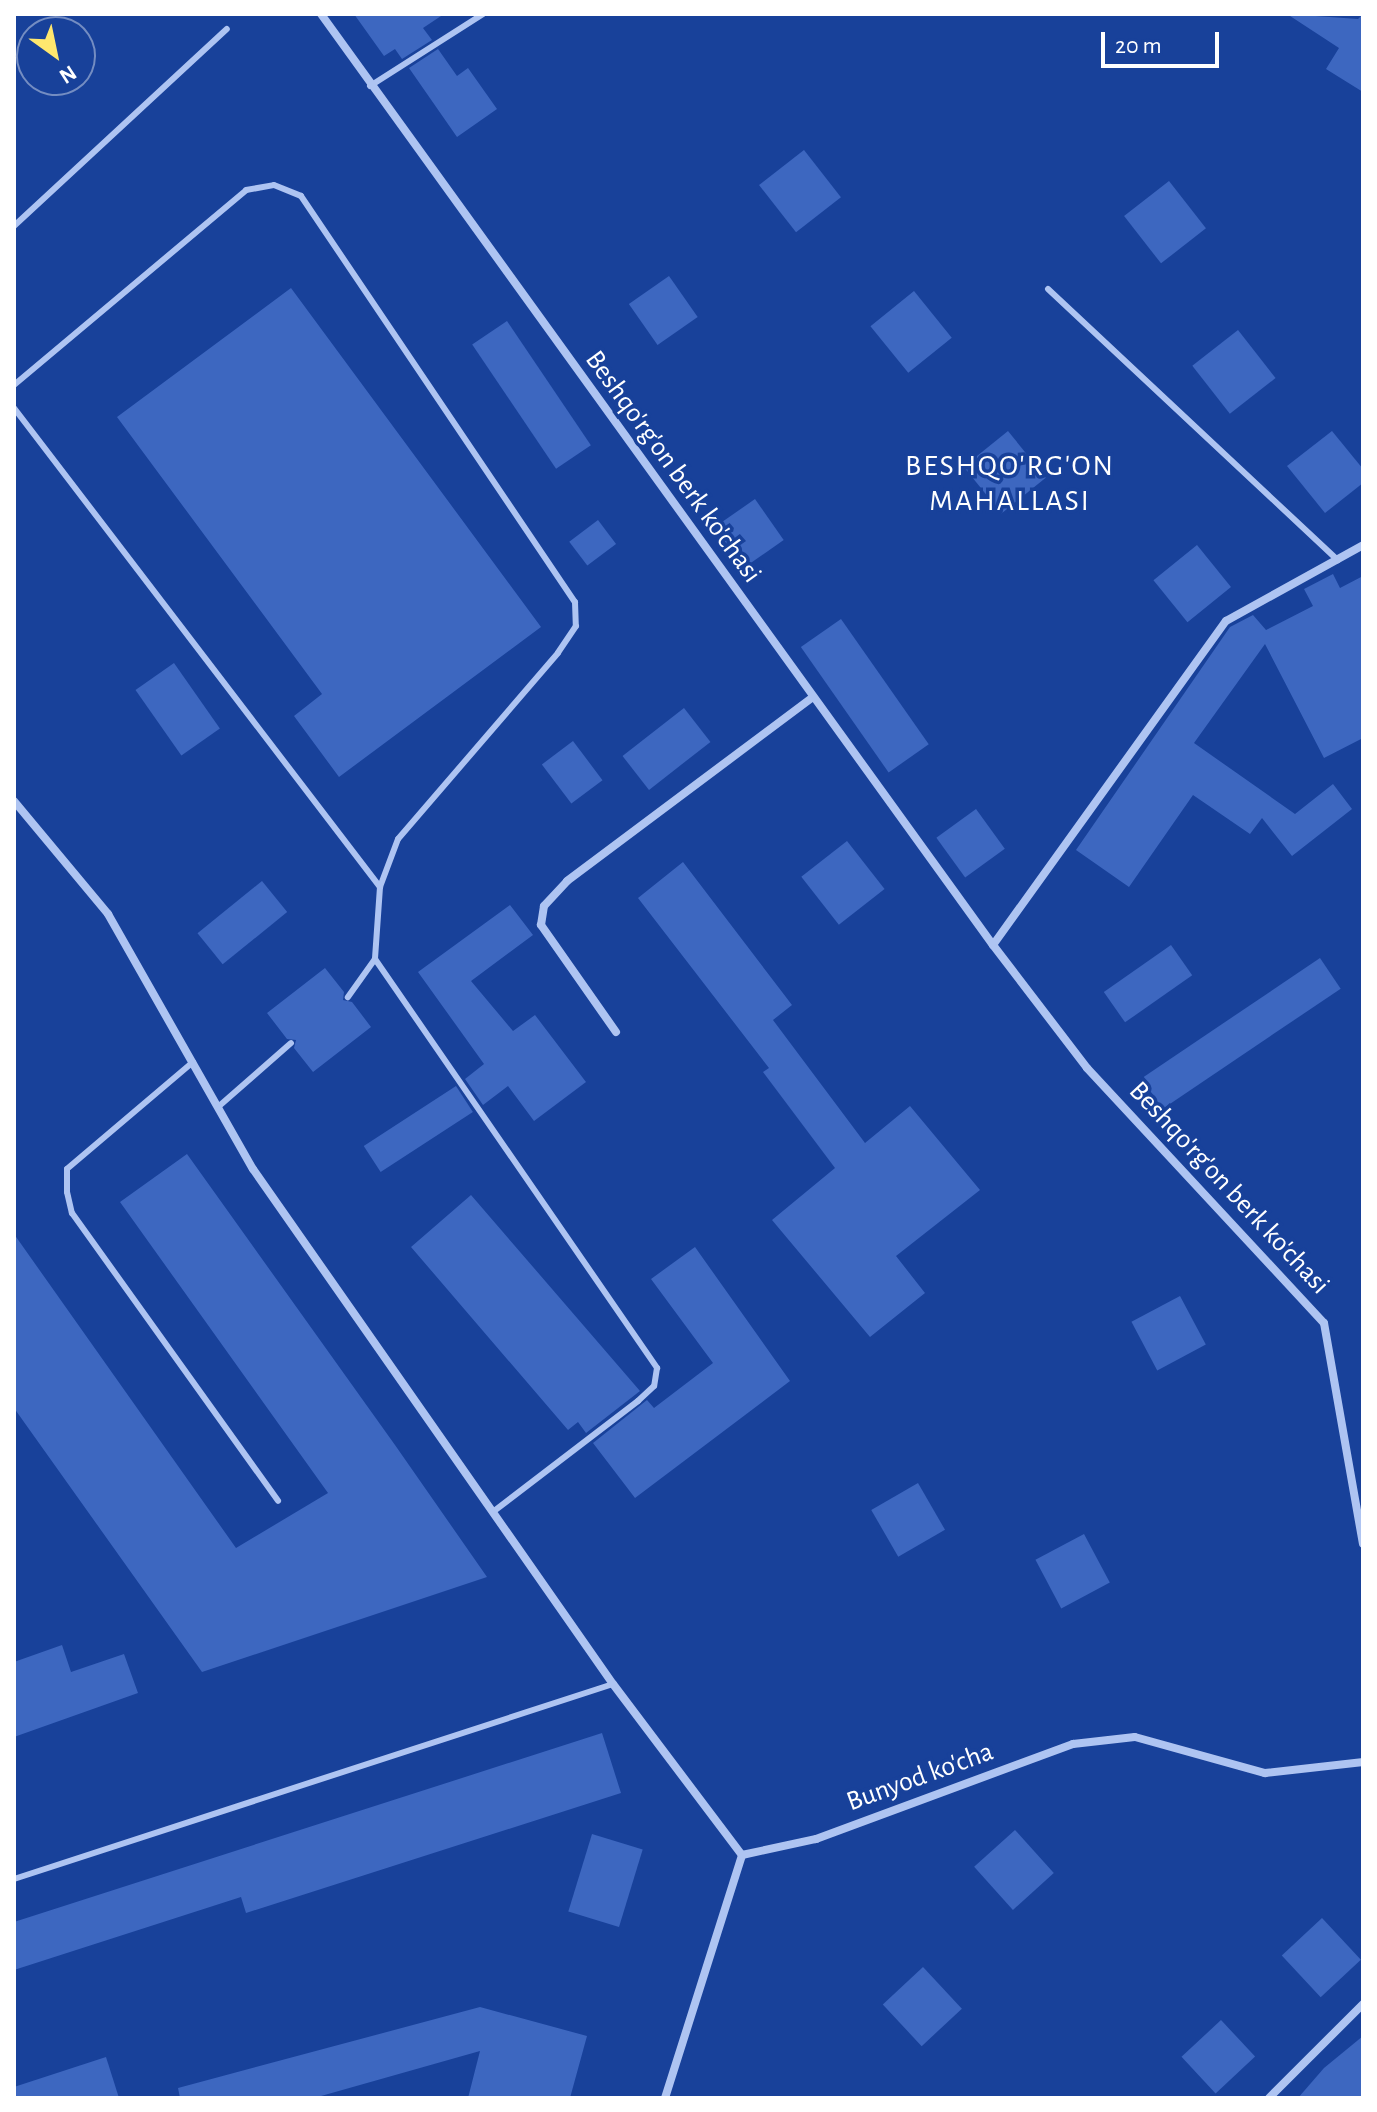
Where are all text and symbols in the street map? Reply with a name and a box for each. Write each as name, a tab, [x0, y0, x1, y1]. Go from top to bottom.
north arrow	[16, 16, 96, 96]
scale bar	[1105, 16, 1223, 66]
text: 20 m	[1115, 34, 1162, 58]
text: N	[56, 61, 80, 88]
street label: Beshqo'rg'on berk ko'chasi	[577, 344, 769, 590]
district label: BESHQO'RG'ON MAHALLASI	[905, 448, 1115, 518]
street label: Beshqo'rg'on berk ko'chasi	[1122, 1075, 1336, 1301]
street label: Bunyod ko'cha	[842, 1735, 998, 1819]

